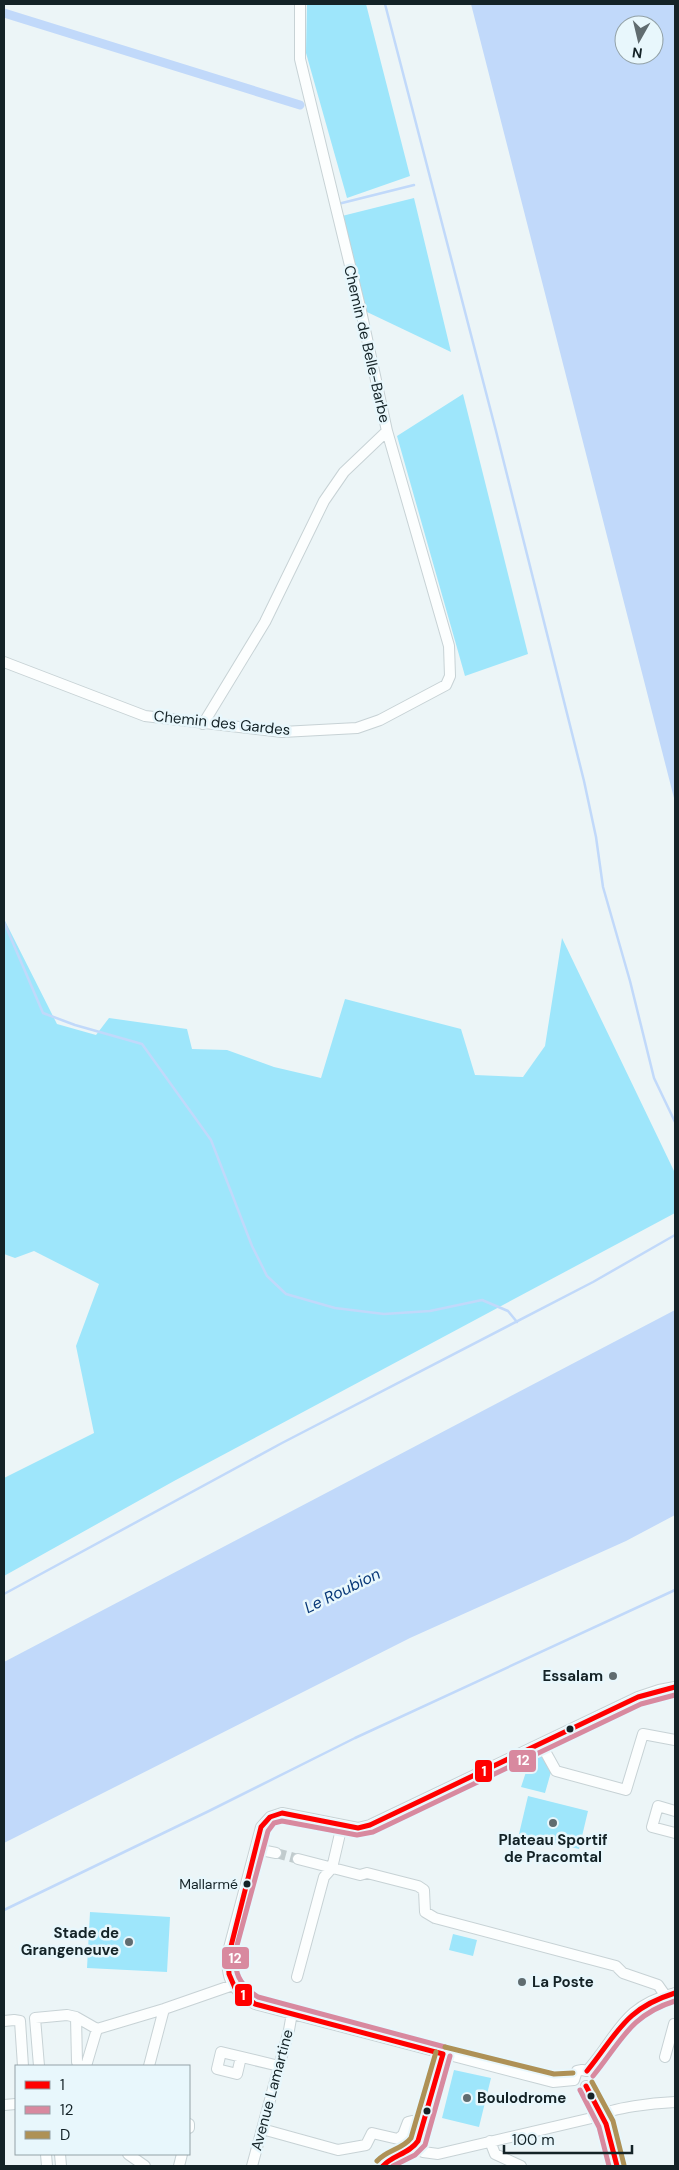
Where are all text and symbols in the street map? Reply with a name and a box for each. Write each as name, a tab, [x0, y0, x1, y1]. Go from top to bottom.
north arrow	[614, 15, 664, 65]
text: N	[631, 43, 644, 62]
street label: Chemin de Belle-Barbe	[339, 263, 395, 425]
street label: Chemin des Gardes	[153, 706, 291, 740]
water label: Le Roubion	[301, 1563, 384, 1618]
place label: Essalam	[543, 1666, 603, 1686]
marker: Essalam	[607, 1670, 619, 1682]
unlabelled marker	[565, 1724, 575, 1734]
line badge: 12	[508, 1749, 537, 1773]
text: 12	[516, 1751, 530, 1769]
line badge: 1	[474, 1759, 493, 1783]
text: 1	[481, 1762, 487, 1780]
marker: Plateau Sportif de Pracomtal	[547, 1817, 559, 1829]
place label: Plateau Sportif de Pracomtal	[498, 1830, 608, 1867]
place label: Mallarmé	[179, 1875, 238, 1893]
marker: Mallarmé	[242, 1879, 252, 1889]
place label: Stade de Grangeneuve	[21, 1923, 119, 1960]
marker: Stade de Grangeneuve	[123, 1936, 135, 1948]
line badge: 12	[221, 1946, 250, 1970]
text: 12	[228, 1949, 242, 1967]
place label: La Poste	[532, 1972, 594, 1992]
marker: La Poste	[516, 1976, 528, 1988]
line badge: 1	[234, 1983, 253, 2007]
text: 1	[240, 1986, 246, 2004]
street label: Avenue Lamartine	[246, 2027, 298, 2153]
legend	[15, 2065, 190, 2155]
text: 1	[60, 2075, 65, 2095]
place label: Boulodrome	[477, 2088, 566, 2108]
unlabelled marker	[586, 2091, 596, 2101]
marker: Boulodrome	[461, 2092, 473, 2104]
text: 12	[60, 2100, 73, 2120]
unlabelled marker	[422, 2106, 432, 2116]
scale bar	[504, 2122, 632, 2154]
text: D	[60, 2125, 70, 2145]
text: 100 m	[512, 2130, 555, 2150]

